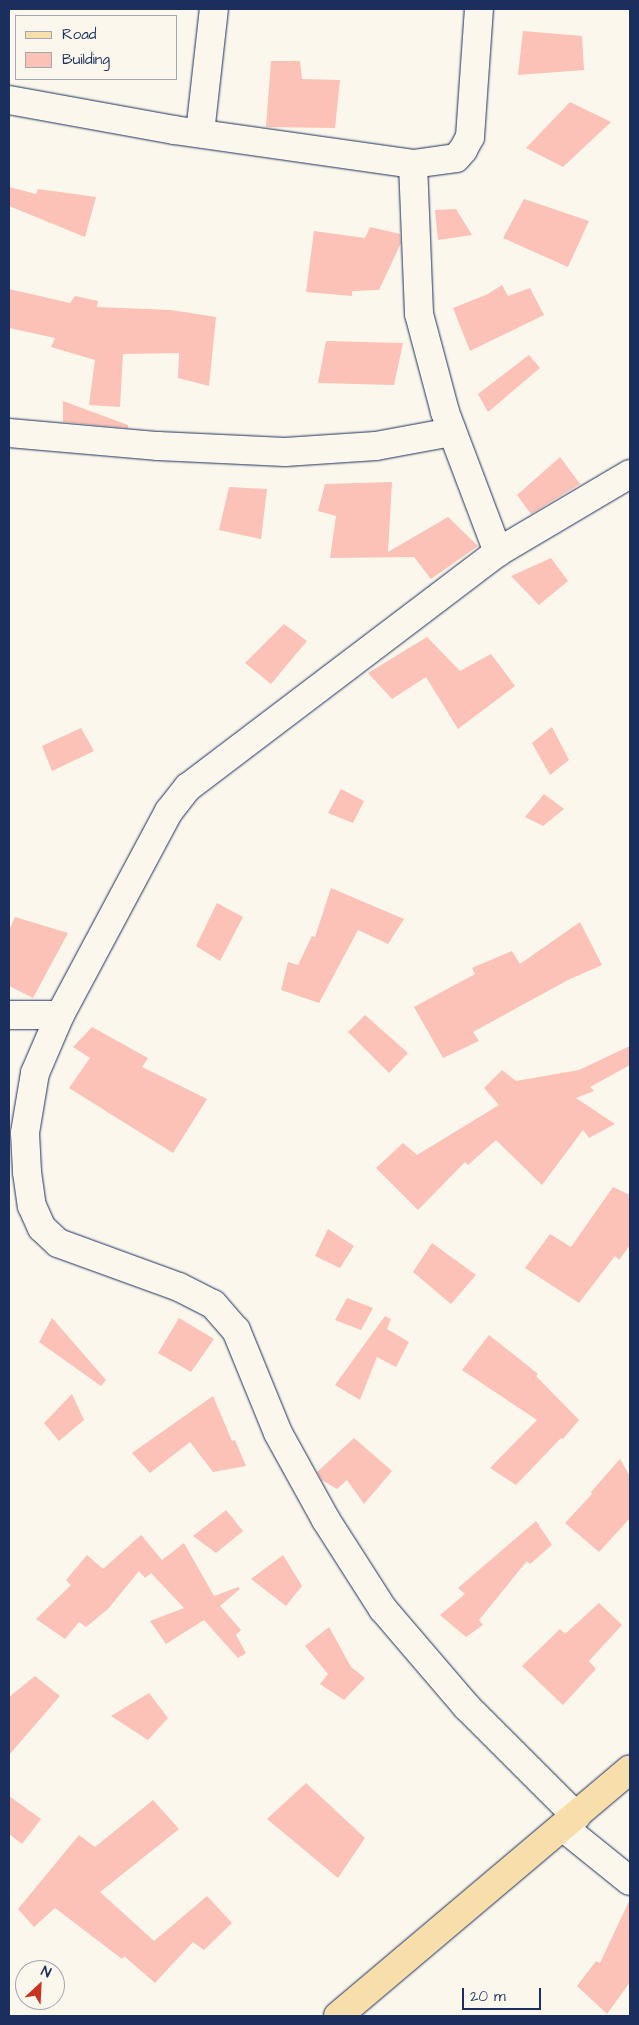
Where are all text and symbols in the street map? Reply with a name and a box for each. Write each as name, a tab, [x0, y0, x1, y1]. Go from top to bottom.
legend	[15, 15, 178, 80]
text: Road	[62, 24, 96, 45]
text: Building	[62, 49, 110, 70]
north arrow	[15, 1960, 65, 2010]
text: N	[38, 1961, 54, 1983]
scale bar	[464, 1978, 543, 2010]
text: 20 m	[470, 1986, 506, 2007]

